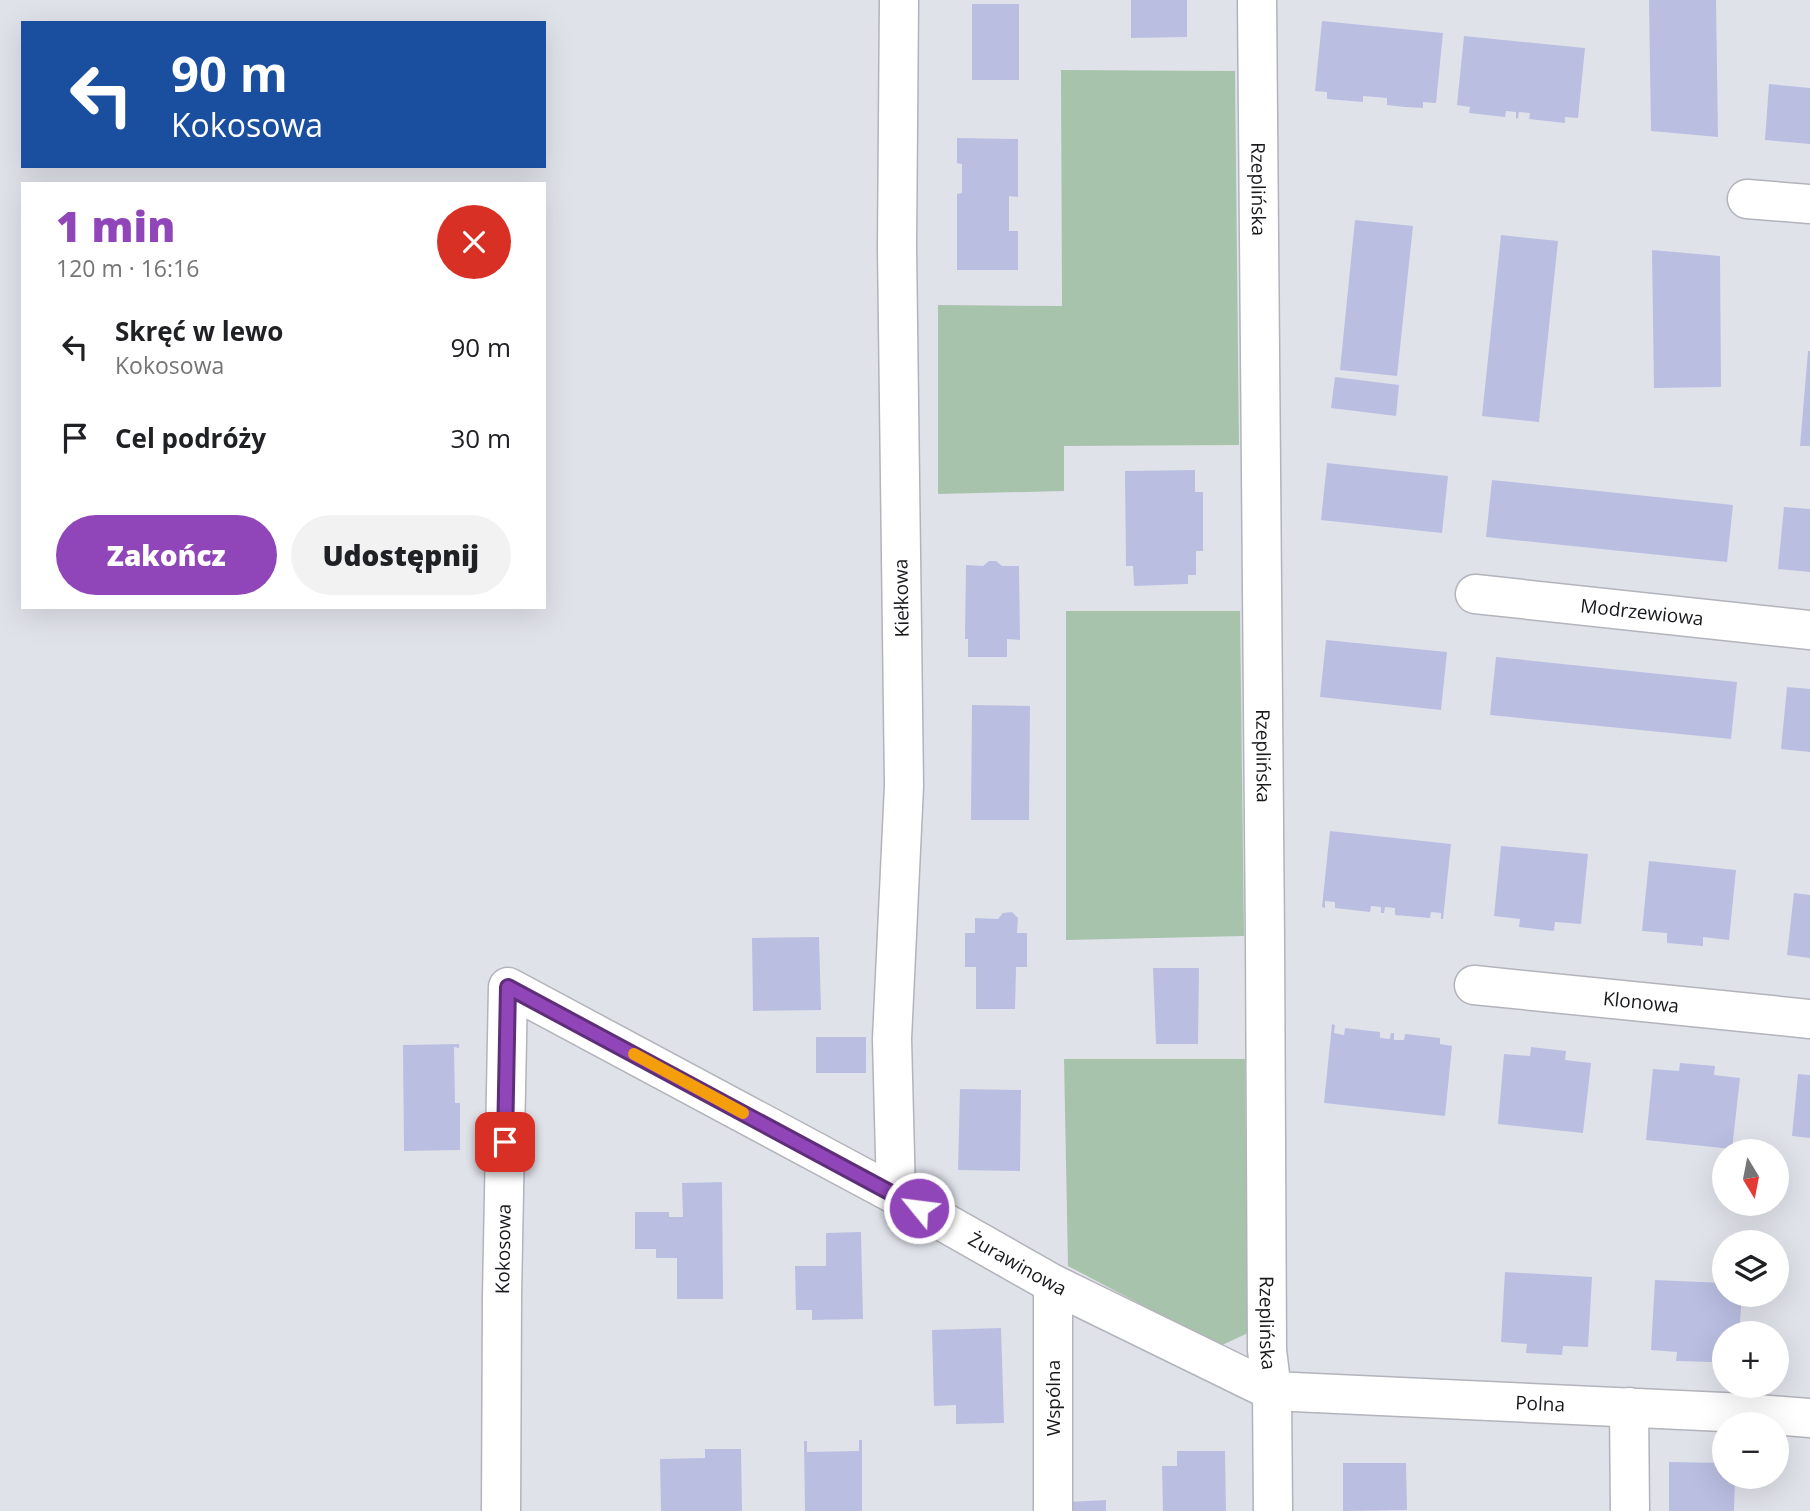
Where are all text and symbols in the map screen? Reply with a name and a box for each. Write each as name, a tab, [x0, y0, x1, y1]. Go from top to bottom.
text: 90 m	[171, 40, 288, 106]
icon: left	[56, 49, 147, 140]
text: Kokosowa	[171, 103, 323, 146]
street label: Rzeplińska	[1245, 142, 1272, 236]
text: 1 min	[56, 197, 175, 254]
button: close	[437, 205, 511, 279]
text: 120 m · 16:16	[56, 252, 199, 284]
text: Skręć w lewo	[115, 313, 283, 349]
icon: left	[56, 328, 94, 366]
text: 90 m	[450, 329, 511, 365]
text: Kokosowa	[115, 349, 224, 381]
icon: arrive	[56, 419, 94, 457]
text: Cel podróży	[115, 420, 266, 456]
text: 30 m	[450, 420, 511, 456]
button: Zakończ	[56, 515, 277, 595]
button: Udostępnij	[291, 515, 511, 595]
street label: Kiełkowa	[887, 558, 915, 638]
street label: Modrzewiowa	[1579, 592, 1705, 631]
street label: Rzeplińska	[1250, 709, 1277, 803]
street label: Klonowa	[1602, 985, 1680, 1019]
pin	[475, 1112, 535, 1172]
icon: arrive	[486, 1123, 524, 1161]
north arrow	[1712, 1139, 1788, 1216]
map controls	[1712, 1139, 1789, 1489]
position arrow	[882, 1171, 956, 1245]
street label: Kokosowa	[489, 1204, 517, 1294]
street label: Żurawinowa	[964, 1226, 1071, 1302]
button: layers	[1712, 1230, 1789, 1307]
street label: Rzeplińska	[1254, 1276, 1282, 1371]
button: +	[1712, 1321, 1789, 1398]
street label: Wspólna	[1040, 1360, 1066, 1436]
street label: Polna	[1515, 1389, 1566, 1418]
button: −	[1712, 1412, 1789, 1489]

